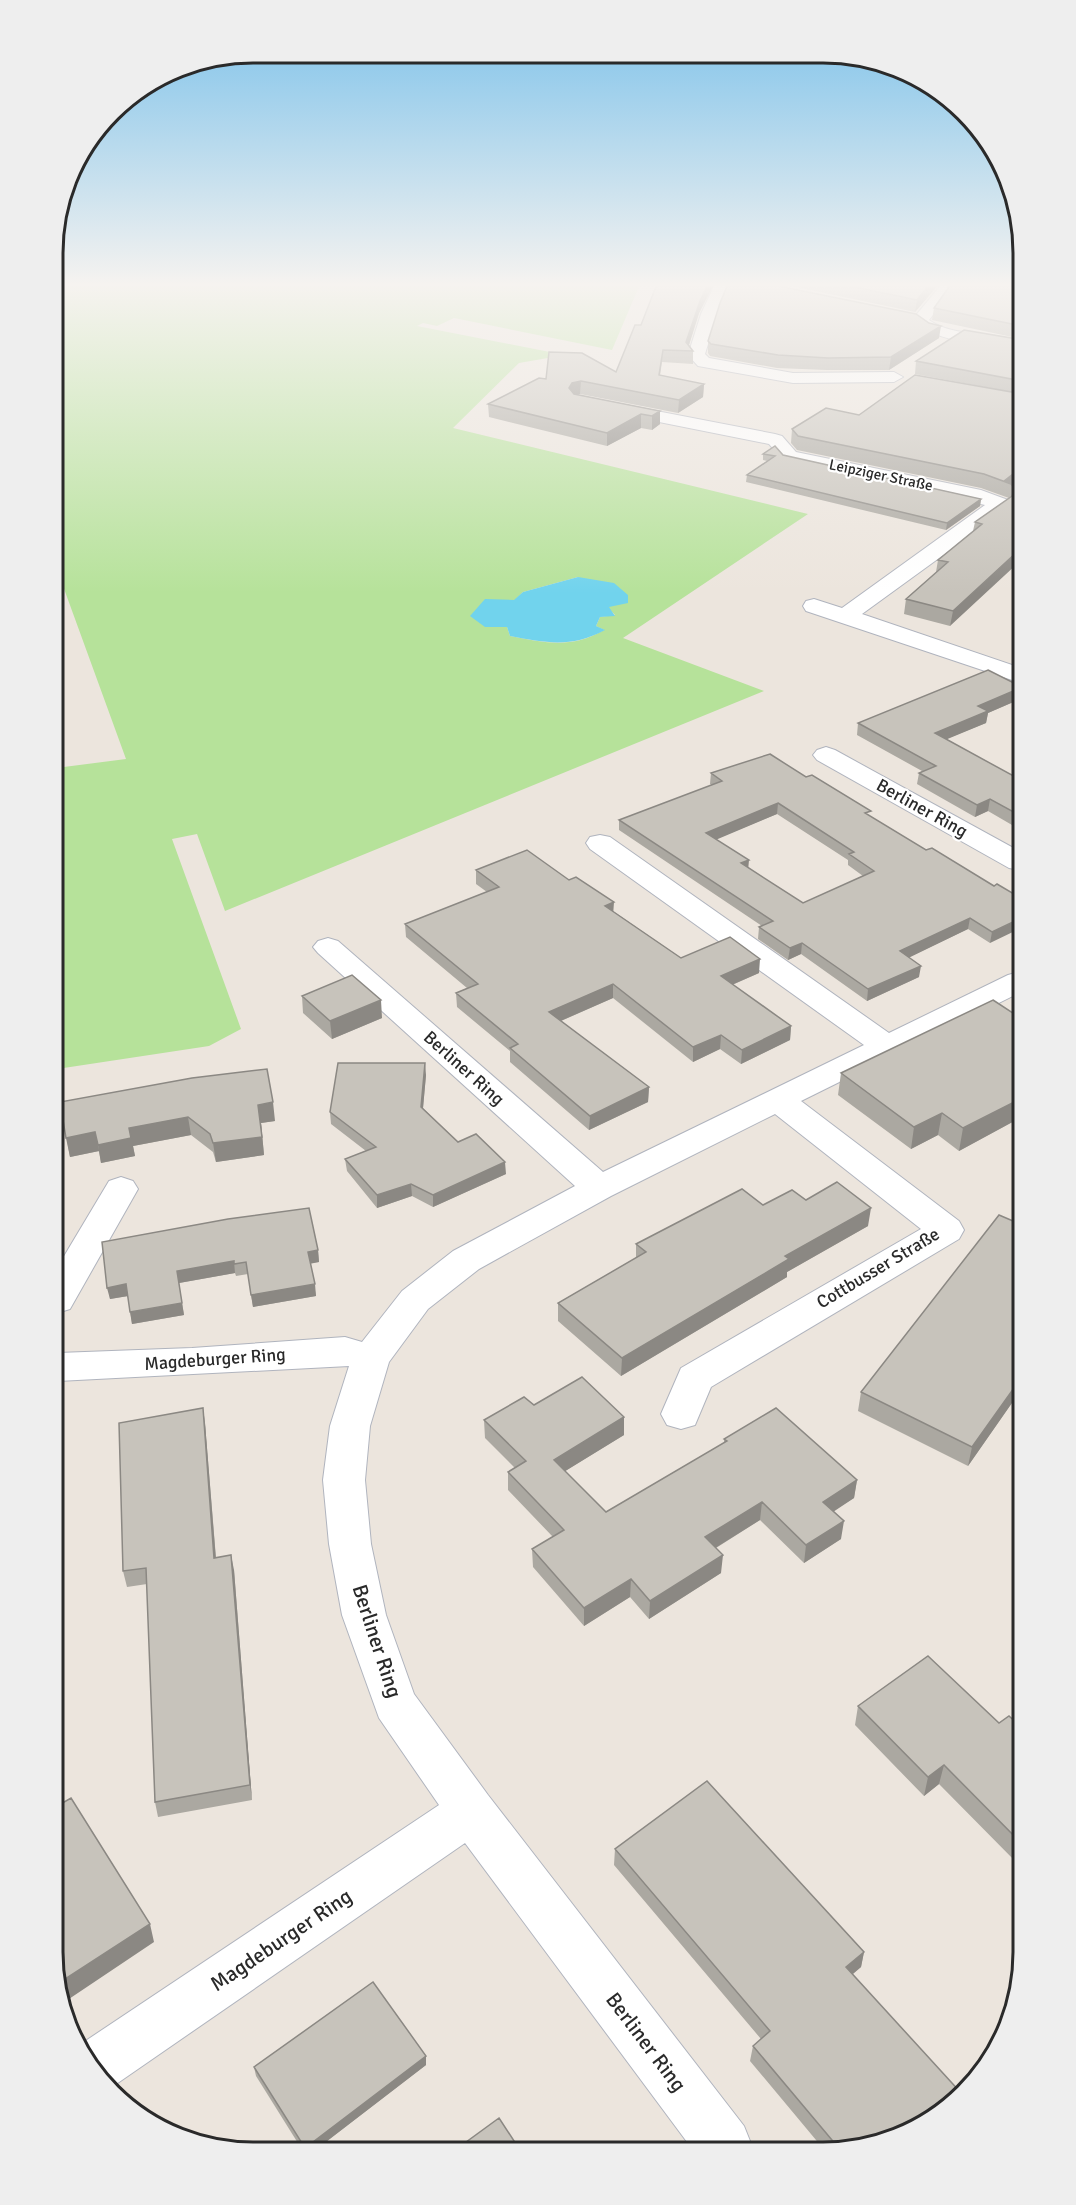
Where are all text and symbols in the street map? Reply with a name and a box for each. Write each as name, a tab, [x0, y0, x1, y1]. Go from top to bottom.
street label: Leipziger Straße	[828, 455, 934, 495]
street label: Berliner Ring	[872, 774, 972, 842]
street label: Berliner Ring	[419, 1026, 509, 1110]
street label: Cottbusser Straße	[813, 1223, 943, 1313]
street label: Magdeburger Ring	[144, 1343, 286, 1375]
street label: Berliner Ring	[346, 1581, 408, 1701]
street label: Magdeburger Ring	[205, 1883, 357, 1997]
street label: Berliner Ring	[600, 1987, 692, 2097]

